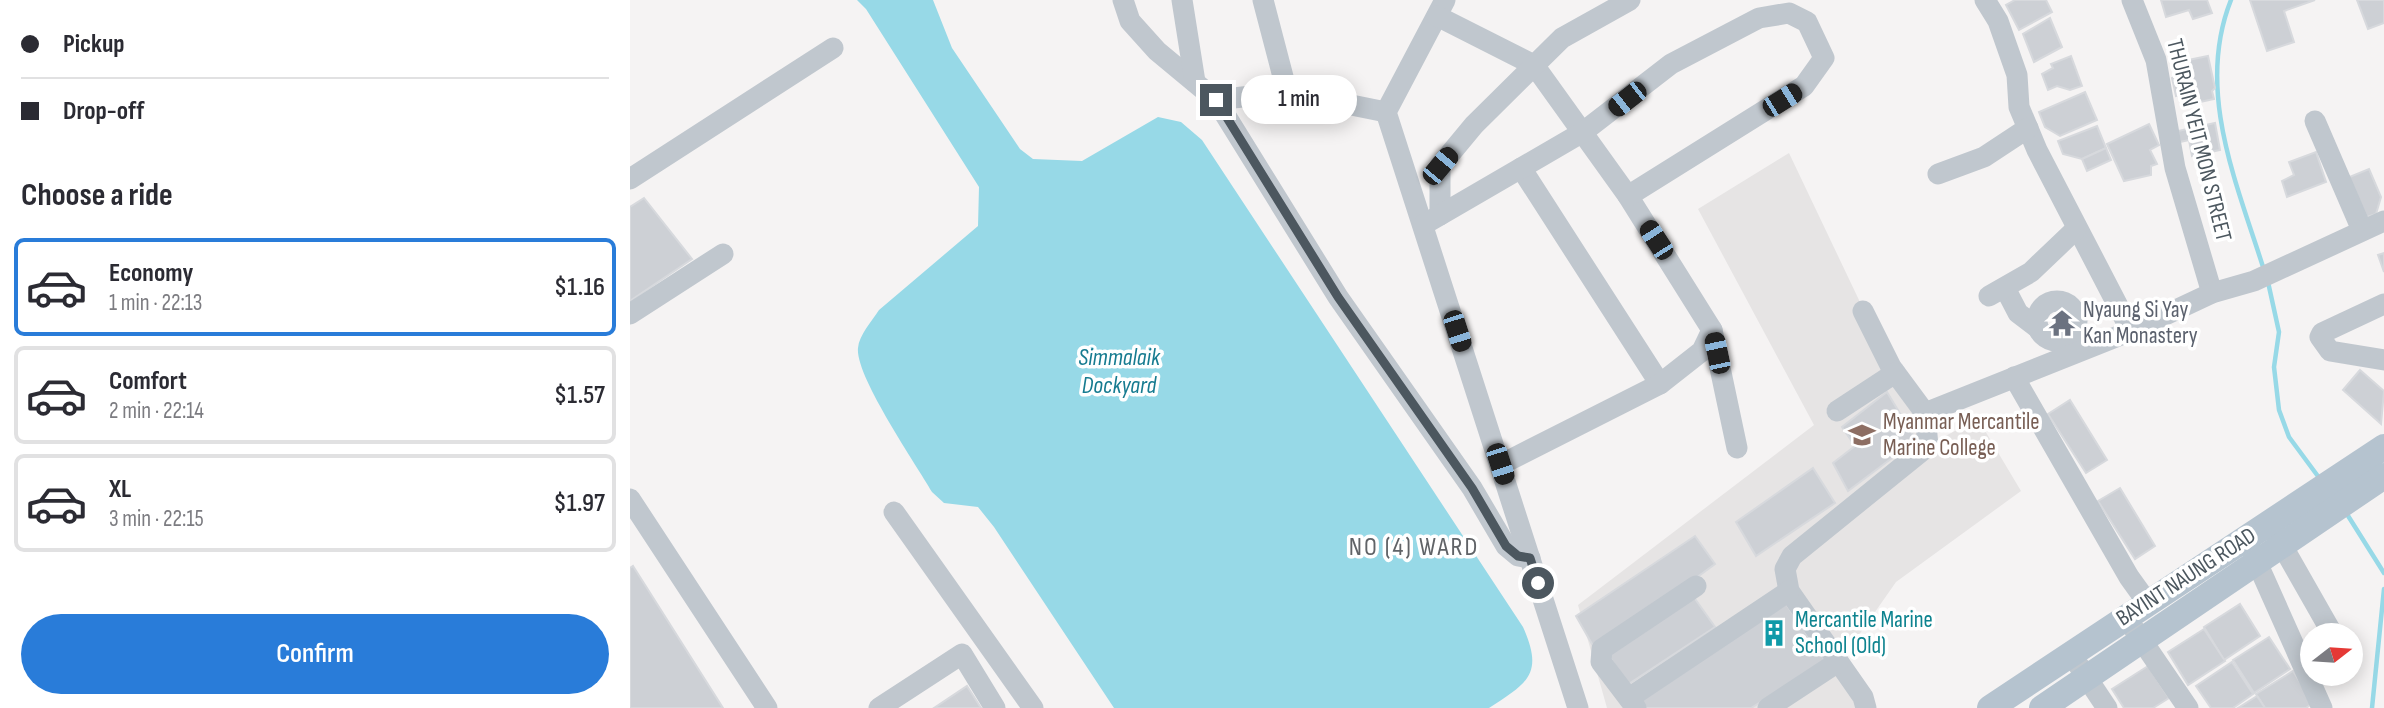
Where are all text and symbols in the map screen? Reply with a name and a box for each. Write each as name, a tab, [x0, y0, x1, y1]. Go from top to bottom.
text: Pickup	[63, 29, 125, 60]
street label: THURAIN YEIT MON STREET	[2160, 36, 2238, 244]
callout: 1 min	[1240, 76, 1356, 124]
car	[1604, 78, 1651, 120]
car	[1759, 80, 1806, 120]
route end	[1200, 84, 1232, 116]
text: 1 min	[1278, 85, 1320, 113]
text: Drop-off	[63, 96, 144, 127]
car	[1419, 143, 1462, 189]
text: Choose a ride	[21, 176, 173, 215]
car	[1636, 217, 1677, 263]
icon: car	[25, 256, 88, 319]
text: Economy	[109, 258, 193, 289]
text: $1.16	[554, 272, 605, 303]
text: 1 min · 22:13	[109, 289, 203, 317]
place label: Nyaung Si Yay Kan Monastery	[2083, 296, 2198, 350]
car	[1441, 308, 1474, 354]
temple icon: Nyaung Si Yay Kan Monastery	[2047, 308, 2077, 338]
car	[1703, 330, 1732, 376]
water label: Simmalaik Dockyard	[1078, 343, 1161, 400]
icon: car	[25, 364, 88, 427]
text: Comfort	[109, 366, 187, 397]
text: $1.57	[554, 380, 605, 411]
text: 2 min · 22:14	[109, 397, 204, 425]
place label: Myanmar Mercantile Marine College	[1883, 408, 2040, 462]
school or university icon: Myanmar Mercantile Marine College	[1847, 420, 1877, 450]
car	[1484, 441, 1517, 487]
icon: car	[25, 472, 88, 535]
text: XL	[109, 474, 131, 505]
text: $1.97	[553, 488, 605, 519]
text: 3 min · 22:15	[109, 505, 204, 533]
street label: BAYINT NAUNG ROAD	[2111, 522, 2261, 632]
district label: NO (4) WARD	[1349, 532, 1479, 563]
route start	[1522, 567, 1554, 599]
place label: Mercantile Marine School (Old)	[1795, 606, 1933, 660]
button: Confirm	[21, 614, 609, 694]
building icon: Mercantile Marine School (Old)	[1759, 618, 1789, 648]
north arrow	[2300, 623, 2362, 686]
map controls	[2300, 623, 2363, 686]

